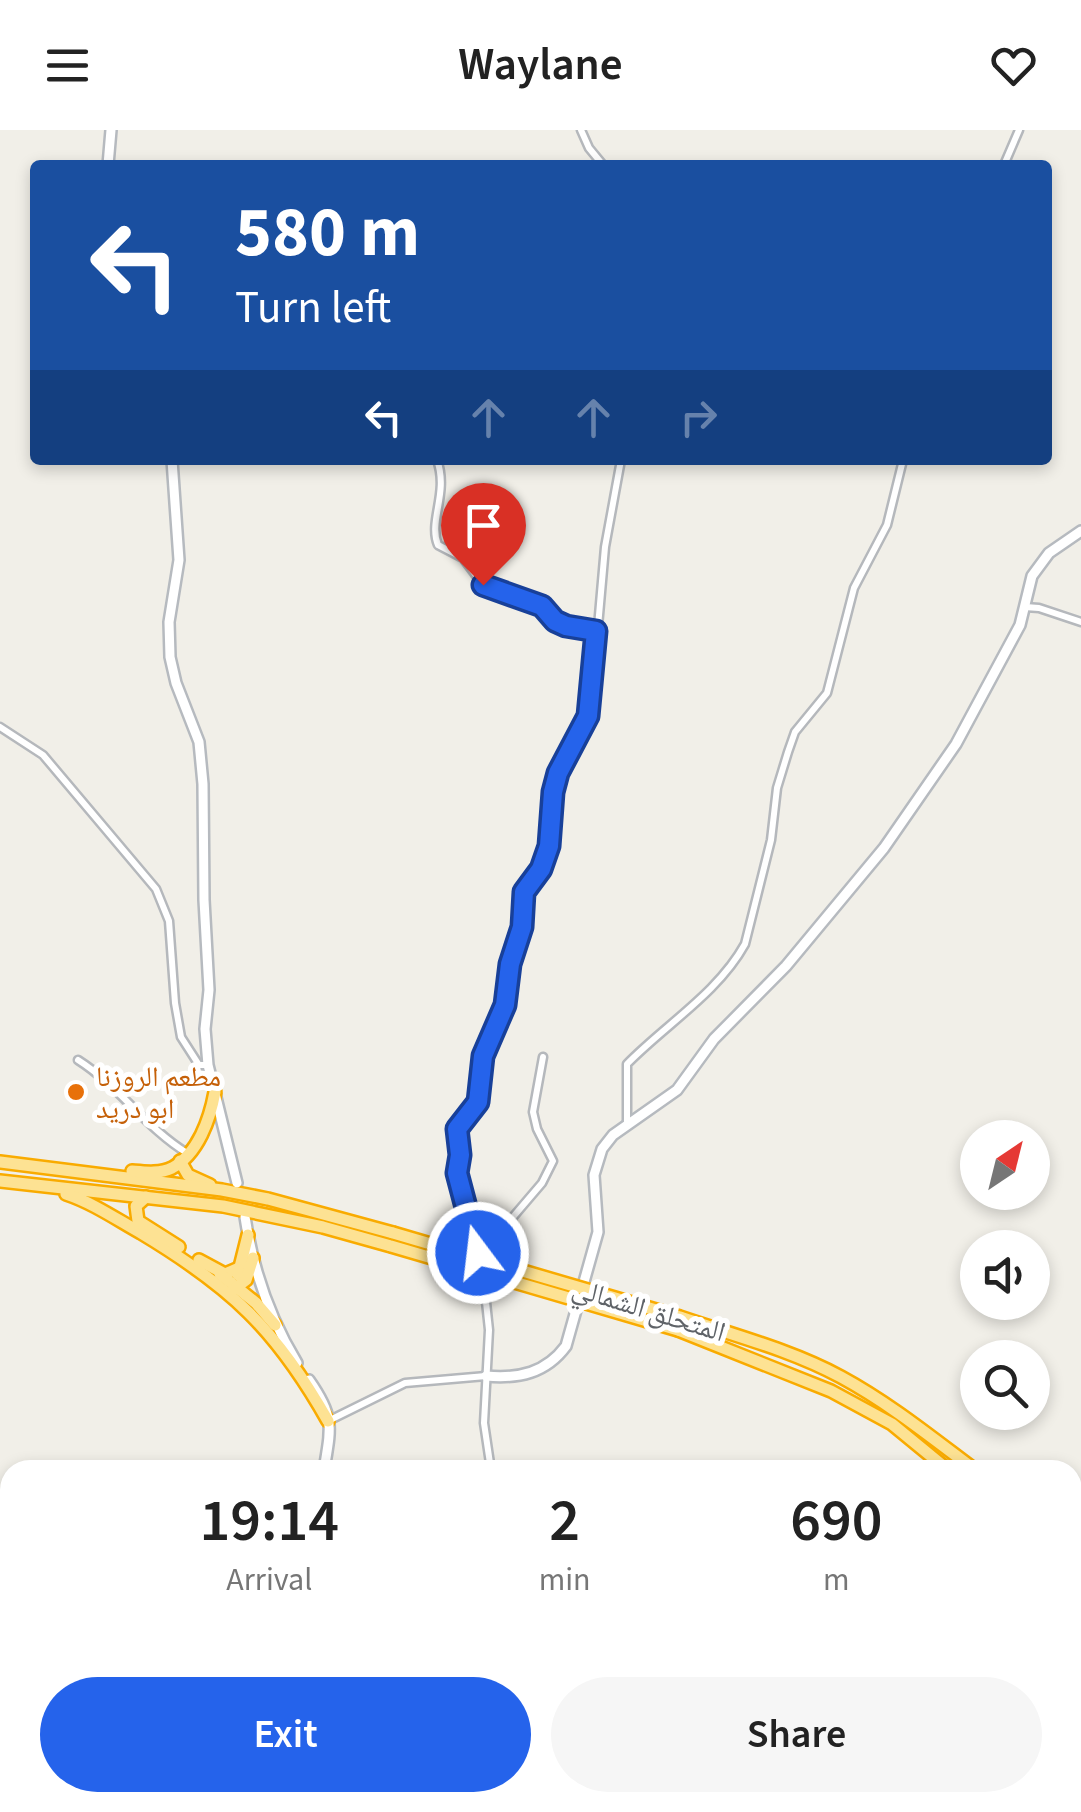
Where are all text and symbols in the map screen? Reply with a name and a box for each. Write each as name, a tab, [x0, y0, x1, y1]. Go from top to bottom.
text: Waylane	[458, 33, 623, 97]
icon: menu	[40, 38, 95, 93]
icon: heart	[986, 38, 1041, 93]
text: 580 m	[235, 183, 420, 283]
icon: left	[70, 200, 200, 330]
text: Turn left	[235, 276, 391, 340]
icon: left	[356, 390, 411, 445]
icon: ahead	[461, 390, 516, 445]
icon: ahead	[566, 390, 621, 445]
icon: right	[671, 390, 726, 445]
pin	[441, 483, 526, 586]
icon: arrive	[456, 498, 511, 553]
place label: مطعم الروزنا ابو دريد	[96, 1057, 221, 1129]
marker: مطعم الروزنا ابو دريد	[65, 1081, 87, 1103]
north arrow	[960, 1120, 1050, 1210]
map controls	[960, 1120, 1050, 1430]
position arrow	[426, 1201, 530, 1305]
button: sound	[960, 1230, 1050, 1320]
street label: المتحلق الشمالي	[567, 1268, 730, 1354]
button: search	[960, 1340, 1050, 1430]
text: 19:14	[200, 1479, 339, 1564]
text: 2	[549, 1479, 580, 1564]
text: 690	[790, 1479, 882, 1564]
text: Arrival	[226, 1557, 312, 1603]
text: min	[539, 1557, 591, 1603]
text: m	[823, 1557, 850, 1603]
button: Exit	[40, 1677, 531, 1792]
button: Share	[551, 1677, 1042, 1792]

